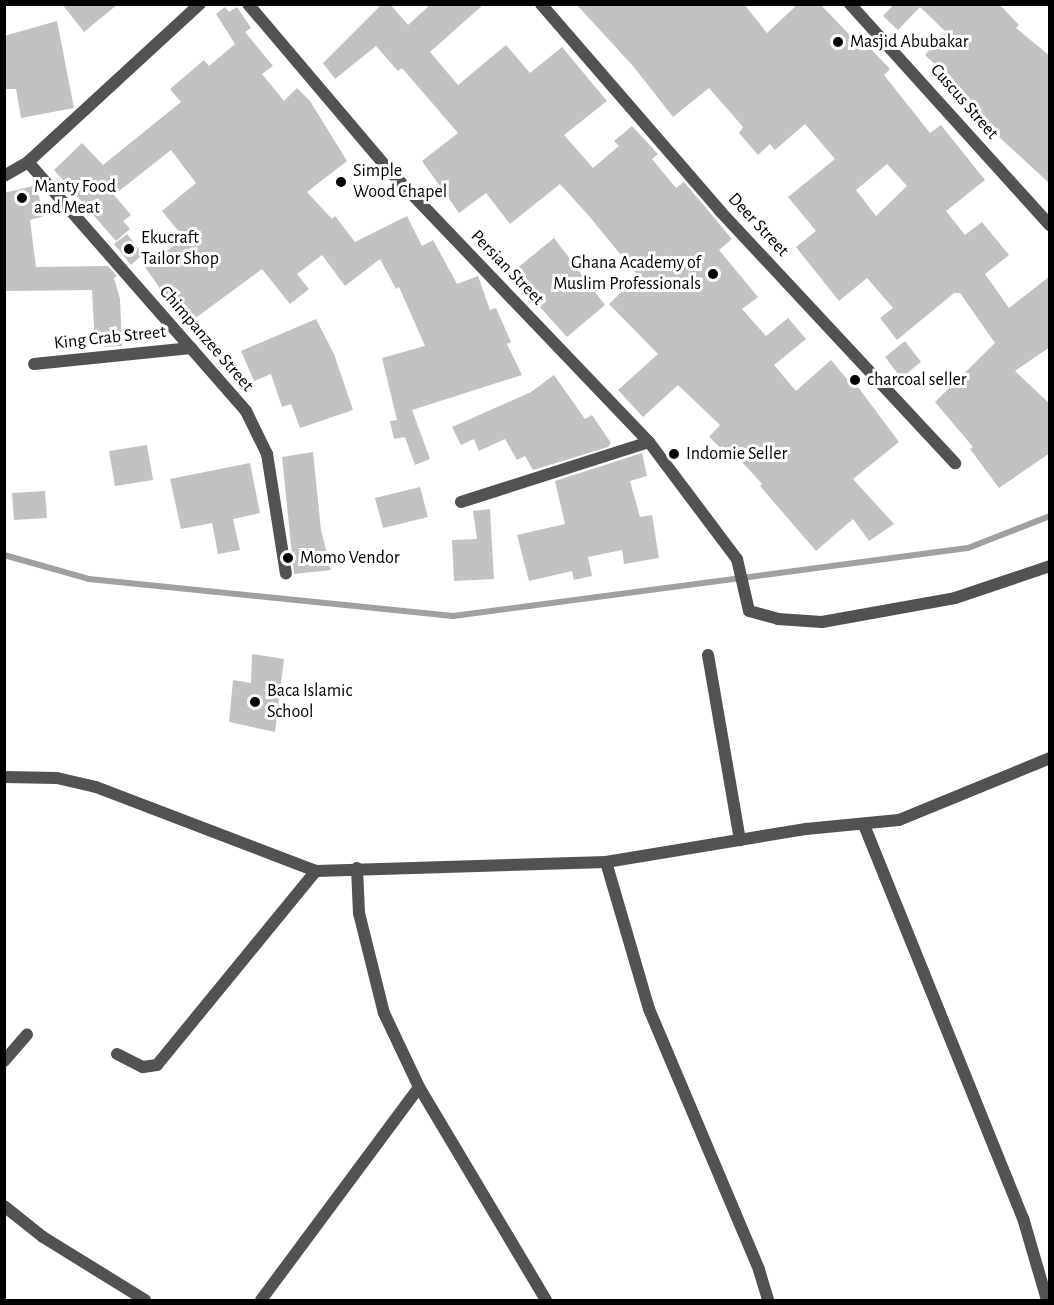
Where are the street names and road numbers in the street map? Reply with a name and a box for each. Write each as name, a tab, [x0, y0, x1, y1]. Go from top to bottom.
street label: Cuscus Street	[925, 60, 1003, 144]
street label: Deer Street	[723, 189, 793, 261]
street label: Persian Street	[466, 226, 548, 310]
street label: Chimpanzee Street	[154, 282, 258, 396]
street label: King Crab Street	[53, 321, 167, 355]

